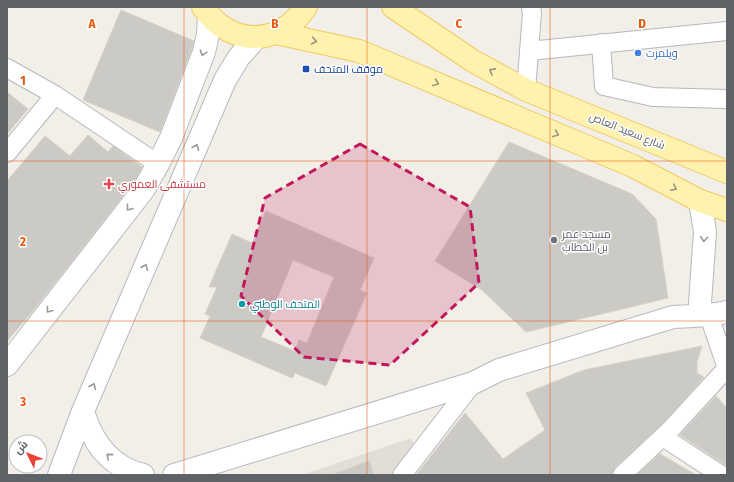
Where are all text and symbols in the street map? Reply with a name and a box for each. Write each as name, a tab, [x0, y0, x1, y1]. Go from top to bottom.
text: A	[87, 16, 96, 31]
text: B	[271, 16, 279, 31]
text: C	[456, 16, 463, 31]
text: D	[638, 16, 646, 31]
one-way arrow	[311, 37, 317, 45]
place label: ويلمرت	[646, 47, 678, 60]
marker: ويلمرت	[633, 48, 643, 58]
one-way arrow	[199, 50, 208, 57]
place label: موقف المتحف	[314, 63, 383, 76]
marker: موقف المتحف	[301, 64, 311, 74]
one-way arrow	[489, 69, 496, 76]
text: 1	[20, 73, 26, 88]
one-way arrow	[433, 79, 440, 87]
street label: شارع سعيد العاص	[587, 110, 667, 153]
one-way arrow	[553, 129, 560, 137]
one-way arrow	[191, 144, 199, 152]
marker: مستشفى العموري	[103, 178, 115, 190]
place label: مستشفى العموري	[118, 178, 206, 193]
one-way arrow	[670, 183, 678, 190]
one-way arrow	[127, 203, 134, 210]
place label: مسجد عمر بن الخطاب	[561, 228, 611, 254]
text: 2	[19, 234, 26, 249]
marker: مسجد عمر بن الخطاب	[549, 235, 559, 245]
one-way arrow	[700, 236, 709, 242]
one-way arrow	[140, 263, 148, 270]
place label: المتحف الوطني	[250, 298, 320, 313]
marker: المتحف الوطني	[237, 299, 247, 309]
one-way arrow	[47, 306, 54, 313]
one-way arrow	[89, 383, 97, 390]
text: 3	[19, 394, 26, 409]
north arrow	[8, 434, 48, 474]
text: ش	[11, 438, 31, 457]
one-way arrow	[106, 454, 114, 461]

